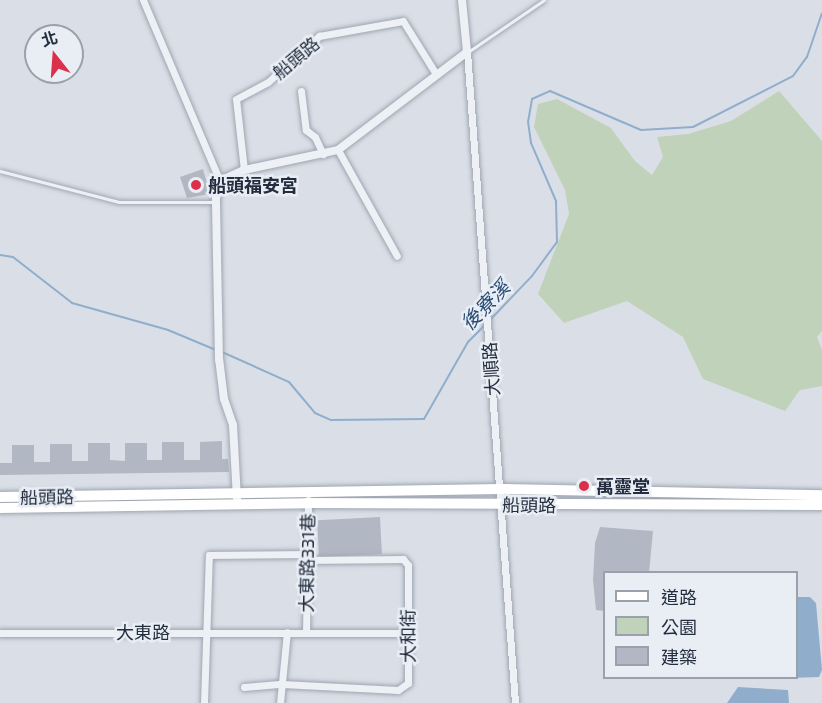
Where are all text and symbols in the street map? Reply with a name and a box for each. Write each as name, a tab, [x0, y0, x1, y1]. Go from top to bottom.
north arrow	[24, 24, 84, 84]
text: 北	[39, 27, 60, 50]
street label: 船頭路	[268, 32, 324, 84]
place label: 船頭福安宮	[208, 174, 298, 196]
marker: 船頭福安宮	[189, 178, 203, 192]
water label: 後寮溪	[456, 275, 514, 335]
street label: 大順路	[478, 341, 504, 397]
place label: 萬靈堂	[596, 475, 650, 497]
marker: 萬靈堂	[577, 479, 591, 493]
street label: 船頭路	[20, 486, 74, 508]
street label: 船頭路	[502, 494, 556, 516]
street label: 大東路331巷	[295, 513, 319, 613]
legend	[603, 571, 798, 679]
text: 道路	[661, 586, 697, 608]
street label: 大和街	[397, 609, 419, 663]
text: 公園	[661, 616, 697, 638]
street label: 大東路	[116, 621, 170, 643]
text: 建築	[661, 646, 697, 668]

